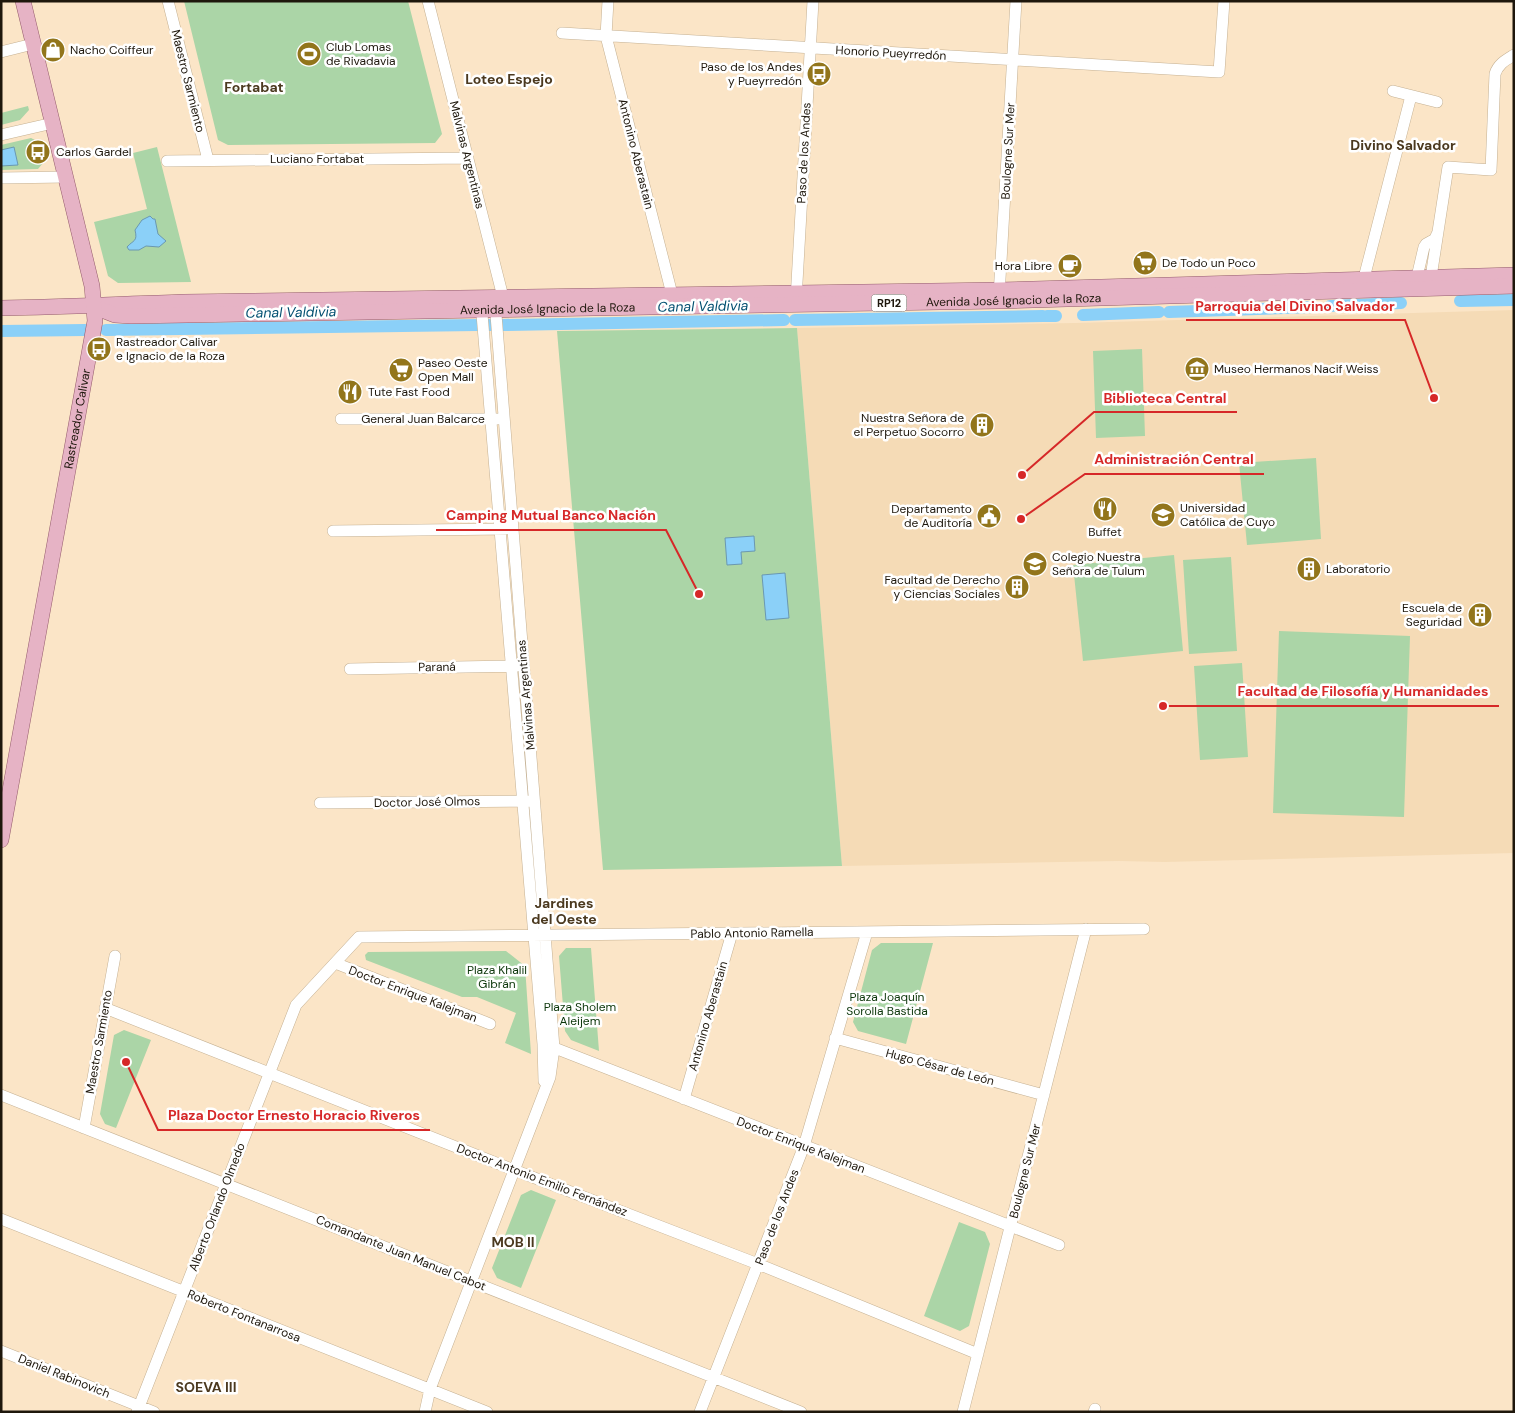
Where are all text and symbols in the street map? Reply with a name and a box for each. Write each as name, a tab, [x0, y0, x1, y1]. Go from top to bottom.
street label: Maestro Sarmiento	[168, 28, 208, 134]
shop icon: Nacho Coiffeur	[40, 37, 66, 63]
place label: Club Lomas de Rivadavia	[326, 39, 396, 69]
sports icon: Club Lomas de Rivadavia	[296, 41, 322, 67]
place label: Nacho Coiffeur	[70, 42, 154, 58]
street label: Honorio Pueyrredón	[835, 42, 947, 64]
place label: Paso de los Andes y Pueyrredón	[701, 59, 802, 89]
bus stop icon: Paso de los Andes y Pueyrredón	[806, 61, 832, 87]
district label: Loteo Espejo	[465, 70, 553, 88]
district label: Fortabat	[224, 78, 284, 96]
street label: Antonino Aberastain	[615, 97, 658, 211]
street label: Malvinas Argentinas	[446, 99, 488, 211]
street label: Paso de los Andes	[793, 102, 815, 204]
street label: Boulogne Sur Mer	[997, 102, 1019, 200]
district label: Divino Salvador	[1350, 136, 1456, 154]
bus stop icon: Carlos Gardel	[25, 139, 51, 165]
place label: Carlos Gardel	[56, 144, 131, 160]
street label: Luciano Fortabat	[270, 151, 364, 167]
supermarket icon: De Todo un Poco	[1132, 250, 1158, 276]
cafe icon: Hora Libre	[1057, 253, 1083, 279]
place label: De Todo un Poco	[1162, 255, 1256, 271]
place label: Hora Libre	[995, 258, 1052, 274]
street label: Avenida José Ignacio de la Roza	[926, 290, 1101, 310]
callout: Parroquia del Divino Salvador	[1186, 291, 1405, 320]
road number: RP12	[872, 294, 906, 312]
water label: Canal Valdivia	[657, 296, 749, 316]
text: Parroquia del Divino Salvador	[1195, 297, 1395, 315]
street label: Avenida José Ignacio de la Roza	[460, 299, 635, 318]
water label: Canal Valdivia	[245, 302, 337, 322]
place label: Rastreador Calivar e Ignacio de la Roza	[116, 334, 225, 364]
bus stop icon: Rastreador Calivar e Ignacio de la Roza	[86, 336, 112, 362]
place label: Paseo Oeste Open Mall	[418, 355, 488, 385]
museum icon: Museo Hermanos Nacif Weiss	[1184, 356, 1210, 382]
supermarket icon: Paseo Oeste Open Mall	[388, 357, 414, 383]
place label: Museo Hermanos Nacif Weiss	[1214, 361, 1379, 377]
street label: Rastreador Calivar	[60, 367, 94, 470]
restaurant icon: Tute Fast Food	[337, 379, 363, 405]
callout: Biblioteca Central	[1094, 383, 1237, 412]
place label: Tute Fast Food	[368, 384, 450, 400]
text: Biblioteca Central	[1103, 389, 1227, 407]
place label: Nuestra Señora de el Perpetuo Socorro	[854, 410, 964, 440]
street label: General Juan Balcarce	[361, 411, 485, 427]
building icon: Nuestra Señora de el Perpetuo Socorro	[969, 412, 995, 438]
callout: Administración Central	[1085, 445, 1264, 474]
text: Administración Central	[1094, 450, 1254, 468]
restaurant icon: Buffet	[1092, 496, 1118, 522]
place label: Universidad Católica de Cuyo	[1180, 500, 1275, 530]
callout: Camping Mutual Banco Nación	[436, 501, 666, 530]
place label: Departamento de Auditoría	[891, 501, 972, 531]
school or university icon: Universidad Católica de Cuyo	[1150, 502, 1176, 528]
public building icon: Departamento de Auditoría	[976, 503, 1002, 529]
text: Camping Mutual Banco Nación	[446, 506, 656, 524]
place label: Buffet	[1088, 524, 1122, 540]
place label: Colegio Nuestra Señora de Tulum	[1052, 549, 1145, 579]
school or university icon: Colegio Nuestra Señora de Tulum	[1022, 551, 1048, 577]
building icon: Laboratorio	[1296, 556, 1322, 582]
place label: Laboratorio	[1326, 561, 1390, 577]
place label: Facultad de Derecho y Ciencias Sociales	[885, 572, 1000, 602]
building icon: Facultad de Derecho y Ciencias Sociales	[1004, 574, 1030, 600]
place label: Escuela de Seguridad	[1402, 600, 1462, 630]
building icon: Escuela de Seguridad	[1467, 602, 1493, 628]
street label: Malvinas Argentinas	[513, 639, 539, 751]
street label: Paraná	[418, 659, 456, 675]
callout: Facultad de Filosofía y Humanidades	[1228, 677, 1499, 706]
text: Facultad de Filosofía y Humanidades	[1238, 682, 1488, 700]
street label: Doctor José Olmos	[374, 793, 480, 811]
district label: Jardines del Oeste	[531, 894, 597, 928]
street label: Pablo Antonio Ramella	[690, 924, 814, 942]
street label: Antonino Aberastain	[685, 959, 731, 1073]
street label: Doctor Enrique Kalejman	[346, 962, 480, 1026]
park label: Plaza Khalil Gibrán	[467, 962, 527, 992]
street label: Maestro Sarmiento	[82, 989, 116, 1095]
park label: Plaza Joaquín Sorolla Bastida	[846, 989, 928, 1019]
park label: Plaza Sholem Aleijem	[544, 999, 616, 1029]
street label: Hugo César de León	[884, 1045, 996, 1089]
callout: Plaza Doctor Ernesto Horacio Riveros	[158, 1101, 430, 1130]
text: Plaza Doctor Ernesto Horacio Riveros	[168, 1106, 420, 1124]
street label: Doctor Enrique Kalejman	[734, 1113, 868, 1177]
street label: Boulogne Sur Mer	[1005, 1121, 1045, 1220]
street label: Doctor Antonio Emilio Fernández	[454, 1140, 630, 1220]
street label: Alberto Orlando Olmedo	[185, 1141, 249, 1273]
street label: Paso de los Andes	[751, 1167, 803, 1267]
street label: Comandante Juan Manuel Cabot	[314, 1211, 489, 1295]
district label: MOB II	[491, 1233, 535, 1251]
street label: Roberto Fontanarrosa	[185, 1286, 303, 1346]
street label: Daniel Rabinovich	[16, 1350, 112, 1402]
district label: SOEVA III	[176, 1378, 236, 1396]

